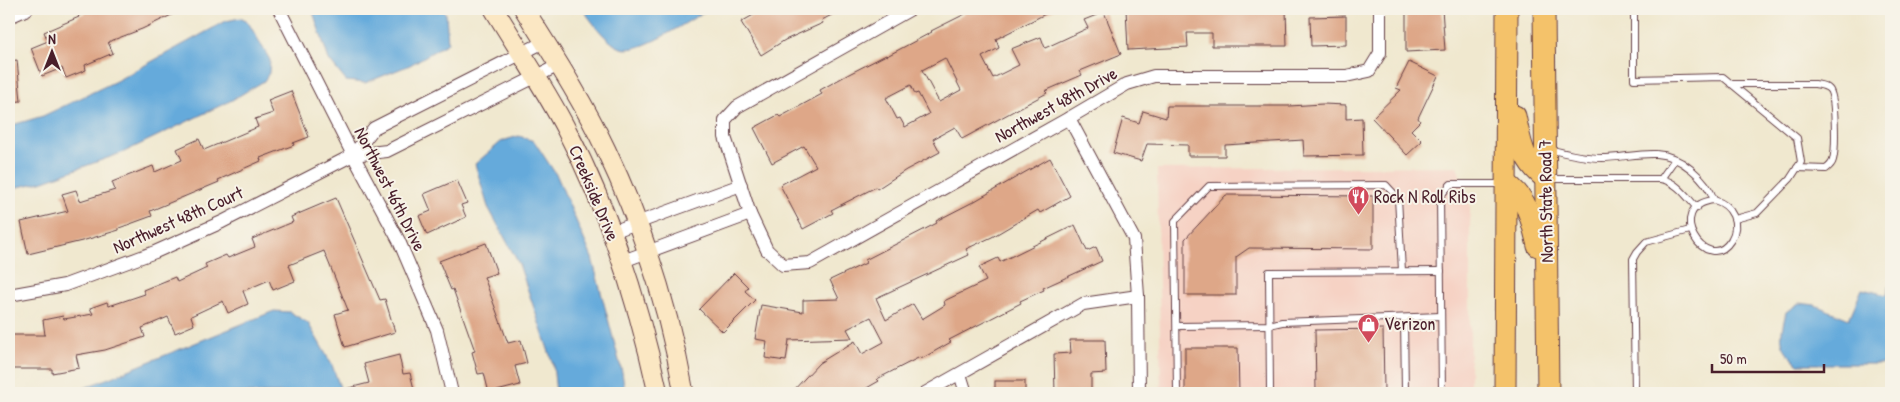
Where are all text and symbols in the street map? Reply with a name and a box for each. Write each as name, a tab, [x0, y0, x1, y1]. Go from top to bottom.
north arrow	[28, 28, 78, 78]
text: N	[48, 29, 56, 48]
street label: Northwest 48th Drive	[990, 61, 1122, 149]
street label: Northwest 46th Drive	[348, 123, 432, 255]
street label: North State Road 7	[1532, 139, 1559, 263]
street label: Creekside Drive	[563, 141, 626, 245]
street label: Northwest 48th Court	[109, 179, 248, 259]
place label: Rock N Roll Ribs	[1374, 184, 1476, 209]
restaurant icon: Rock N Roll Ribs	[1346, 185, 1370, 216]
place label: Verizon	[1384, 311, 1435, 336]
shop icon: Verizon	[1356, 312, 1380, 343]
scale bar	[1712, 342, 1825, 374]
text: 50 m	[1720, 348, 1747, 369]

